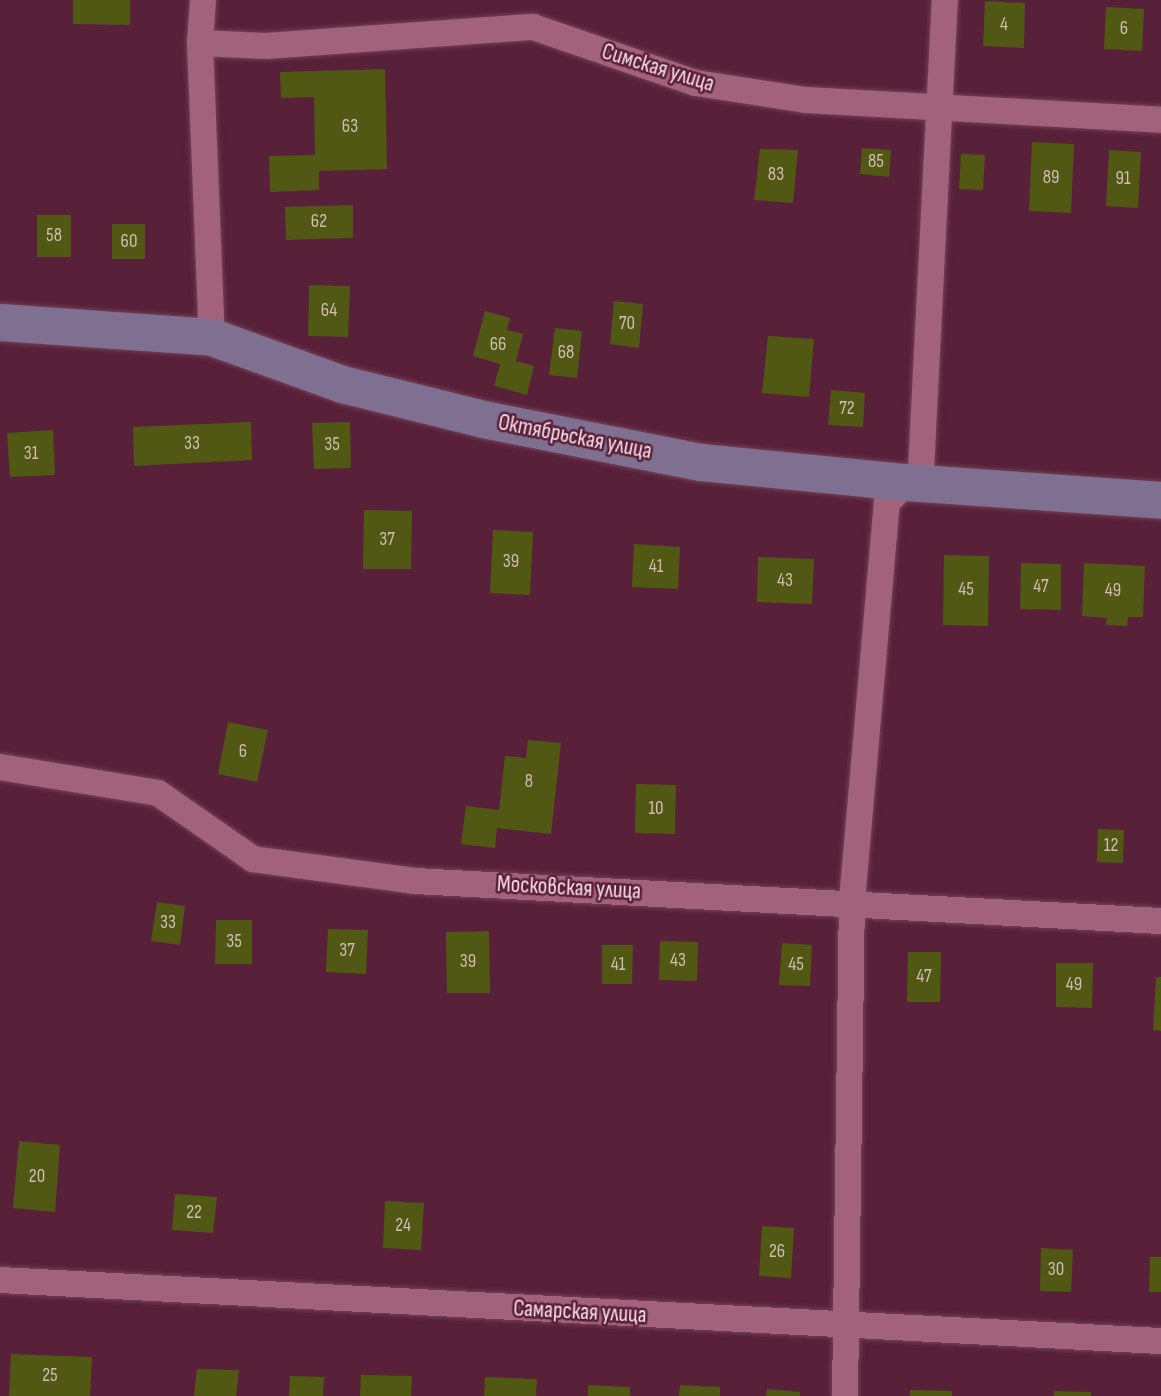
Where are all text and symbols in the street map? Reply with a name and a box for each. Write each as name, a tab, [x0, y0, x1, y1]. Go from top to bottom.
house number: 4	[1000, 14, 1008, 36]
house number: 6	[1120, 18, 1128, 40]
street label: Симская улица	[598, 38, 718, 98]
house number: 63	[342, 116, 358, 138]
house number: 85	[868, 151, 884, 173]
house number: 83	[768, 164, 784, 186]
house number: 89	[1043, 167, 1059, 189]
house number: 91	[1115, 168, 1131, 190]
house number: 62	[311, 211, 327, 233]
house number: 58	[46, 225, 62, 247]
house number: 60	[121, 231, 137, 253]
house number: 64	[321, 300, 337, 322]
house number: 70	[619, 313, 635, 335]
house number: 66	[490, 334, 506, 356]
house number: 68	[558, 342, 574, 364]
house number: 72	[839, 398, 855, 420]
street label: Октябрьская улица	[496, 409, 654, 465]
house number: 33	[184, 433, 200, 455]
house number: 35	[324, 434, 340, 456]
house number: 31	[24, 443, 38, 465]
house number: 37	[379, 529, 395, 551]
house number: 39	[503, 551, 519, 573]
house number: 41	[649, 556, 663, 578]
house number: 43	[777, 570, 793, 592]
house number: 47	[1033, 576, 1049, 598]
house number: 45	[958, 579, 974, 601]
house number: 49	[1105, 580, 1121, 602]
house number: 6	[239, 741, 247, 763]
house number: 8	[525, 771, 533, 793]
house number: 10	[648, 798, 664, 820]
house number: 12	[1104, 835, 1118, 857]
street label: Московская улица	[496, 870, 642, 906]
house number: 33	[160, 912, 176, 934]
house number: 35	[226, 931, 242, 953]
house number: 37	[339, 940, 355, 962]
house number: 43	[670, 950, 686, 972]
house number: 39	[460, 951, 476, 973]
house number: 41	[611, 954, 625, 976]
house number: 45	[788, 954, 804, 976]
house number: 47	[916, 966, 932, 988]
house number: 49	[1066, 974, 1082, 996]
house number: 20	[29, 1166, 45, 1188]
house number: 22	[186, 1202, 202, 1224]
house number: 24	[395, 1215, 411, 1237]
house number: 26	[769, 1241, 785, 1263]
house number: 30	[1048, 1259, 1064, 1281]
street label: Самарская улица	[513, 1295, 647, 1329]
house number: 25	[42, 1365, 58, 1387]

